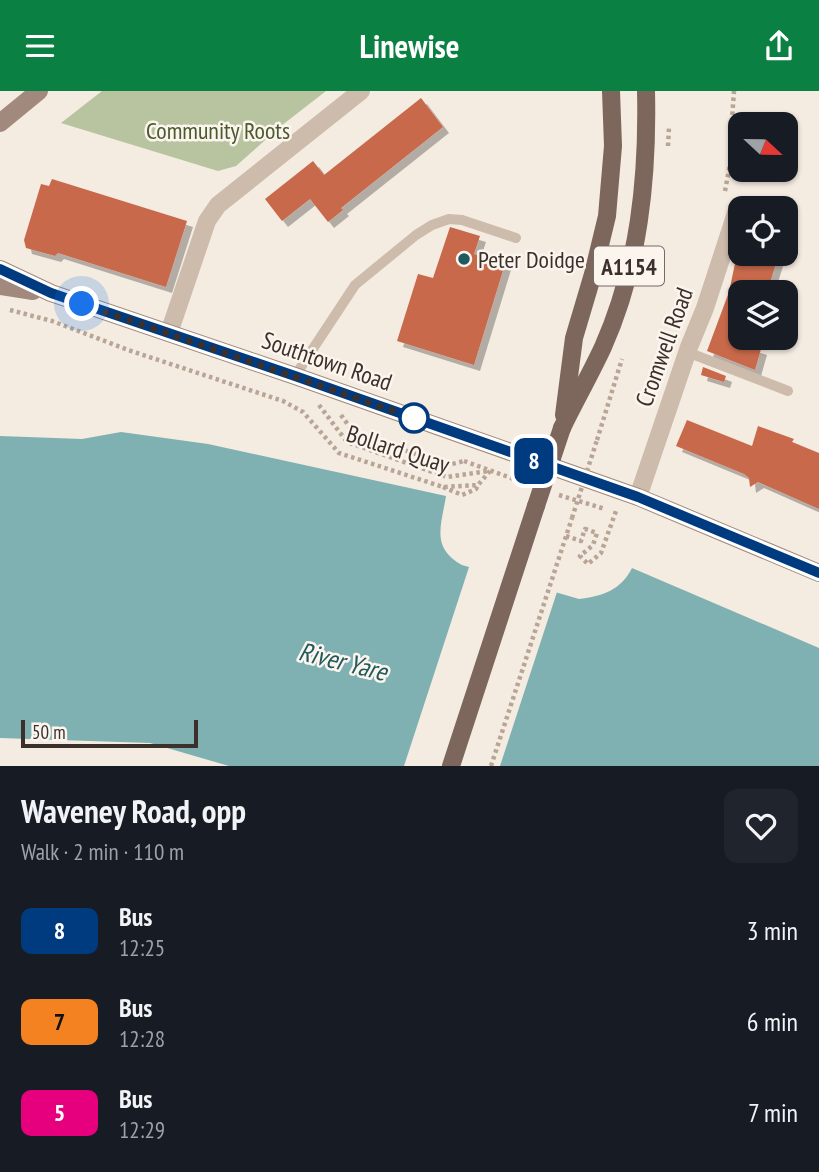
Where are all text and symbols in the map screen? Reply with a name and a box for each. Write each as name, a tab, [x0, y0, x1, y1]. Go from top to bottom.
text: Linewise	[359, 25, 460, 67]
icon: menu	[21, 27, 59, 65]
icon: share	[760, 27, 798, 65]
north arrow	[728, 112, 798, 182]
map controls	[728, 112, 798, 350]
park label: Community Roots	[146, 115, 290, 146]
button: locate	[728, 196, 798, 266]
place label: Peter Doidge	[478, 244, 585, 275]
road number: A1154	[594, 247, 664, 285]
marker: Peter Doidge	[456, 251, 472, 267]
button: layers	[728, 280, 798, 350]
street label: Cromwell Road	[628, 283, 700, 411]
your location	[64, 286, 99, 321]
street label: Southtown Road	[258, 324, 396, 398]
unlabelled marker	[399, 403, 429, 433]
street label: Bollard Quay	[342, 418, 454, 480]
line badge: 8	[511, 438, 557, 484]
text: 8	[528, 445, 540, 476]
water label: River Yare	[296, 634, 393, 688]
scale bar	[21, 717, 198, 749]
text: 50 m	[32, 720, 66, 744]
text: Waveney Road, opp	[21, 789, 246, 832]
button: heart	[724, 789, 798, 863]
text: Walk · 2 min · 110 m	[21, 837, 184, 866]
text: Bus	[119, 900, 152, 933]
text: 3 min	[747, 914, 798, 947]
text: 8	[54, 915, 65, 946]
text: 12:25	[119, 933, 165, 962]
text: Bus	[119, 991, 152, 1024]
text: 6 min	[747, 1005, 798, 1038]
text: 7	[54, 1006, 65, 1037]
text: 12:28	[119, 1024, 165, 1053]
text: Bus	[119, 1082, 152, 1115]
text: 7 min	[748, 1096, 798, 1129]
text: 5	[54, 1097, 65, 1128]
text: 12:29	[119, 1115, 165, 1144]

